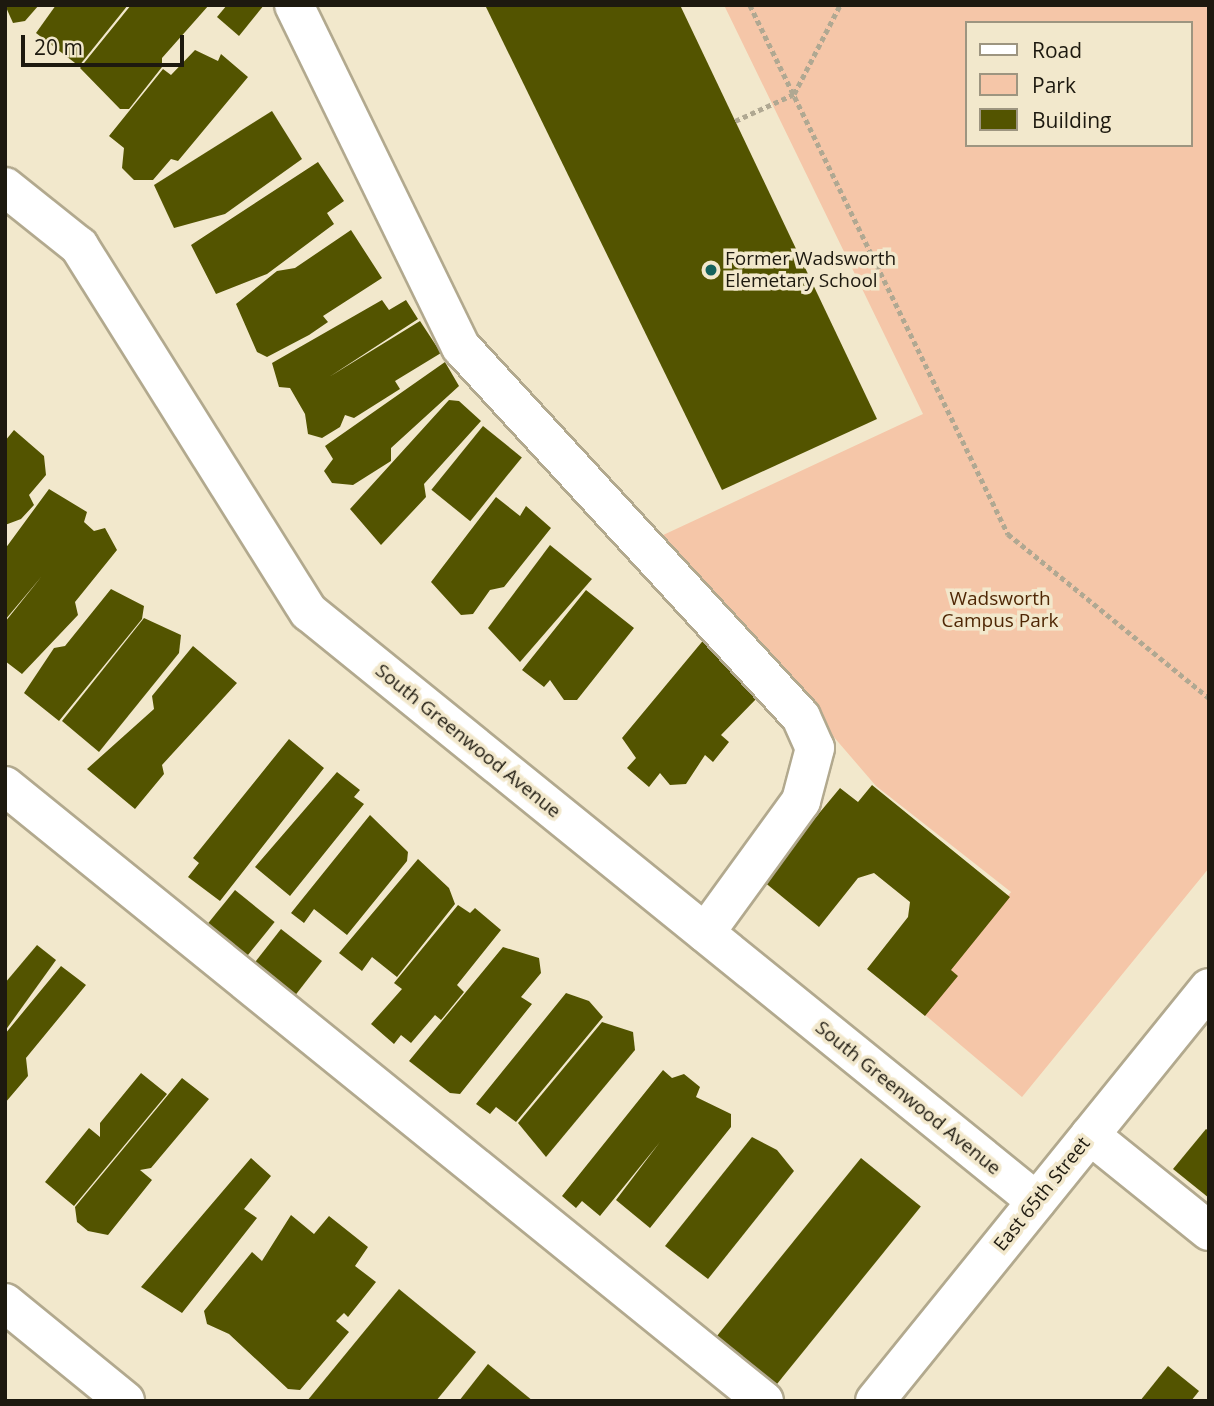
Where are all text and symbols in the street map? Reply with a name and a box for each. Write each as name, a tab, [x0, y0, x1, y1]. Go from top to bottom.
scale bar	[24, 21, 187, 65]
legend	[965, 21, 1193, 147]
text: 20 m	[34, 33, 83, 61]
text: Road	[1032, 36, 1082, 64]
text: Park	[1032, 71, 1076, 99]
text: Building	[1032, 106, 1111, 134]
place label: Former Wadsworth Elemetary School	[725, 248, 896, 292]
marker: Former Wadsworth Elemetary School	[703, 262, 719, 278]
park label: Wadsworth Campus Park	[941, 588, 1059, 632]
street label: South Greenwood Avenue	[371, 659, 565, 823]
street label: South Greenwood Avenue	[811, 1016, 1005, 1180]
street label: East 65th Street	[989, 1132, 1095, 1256]

